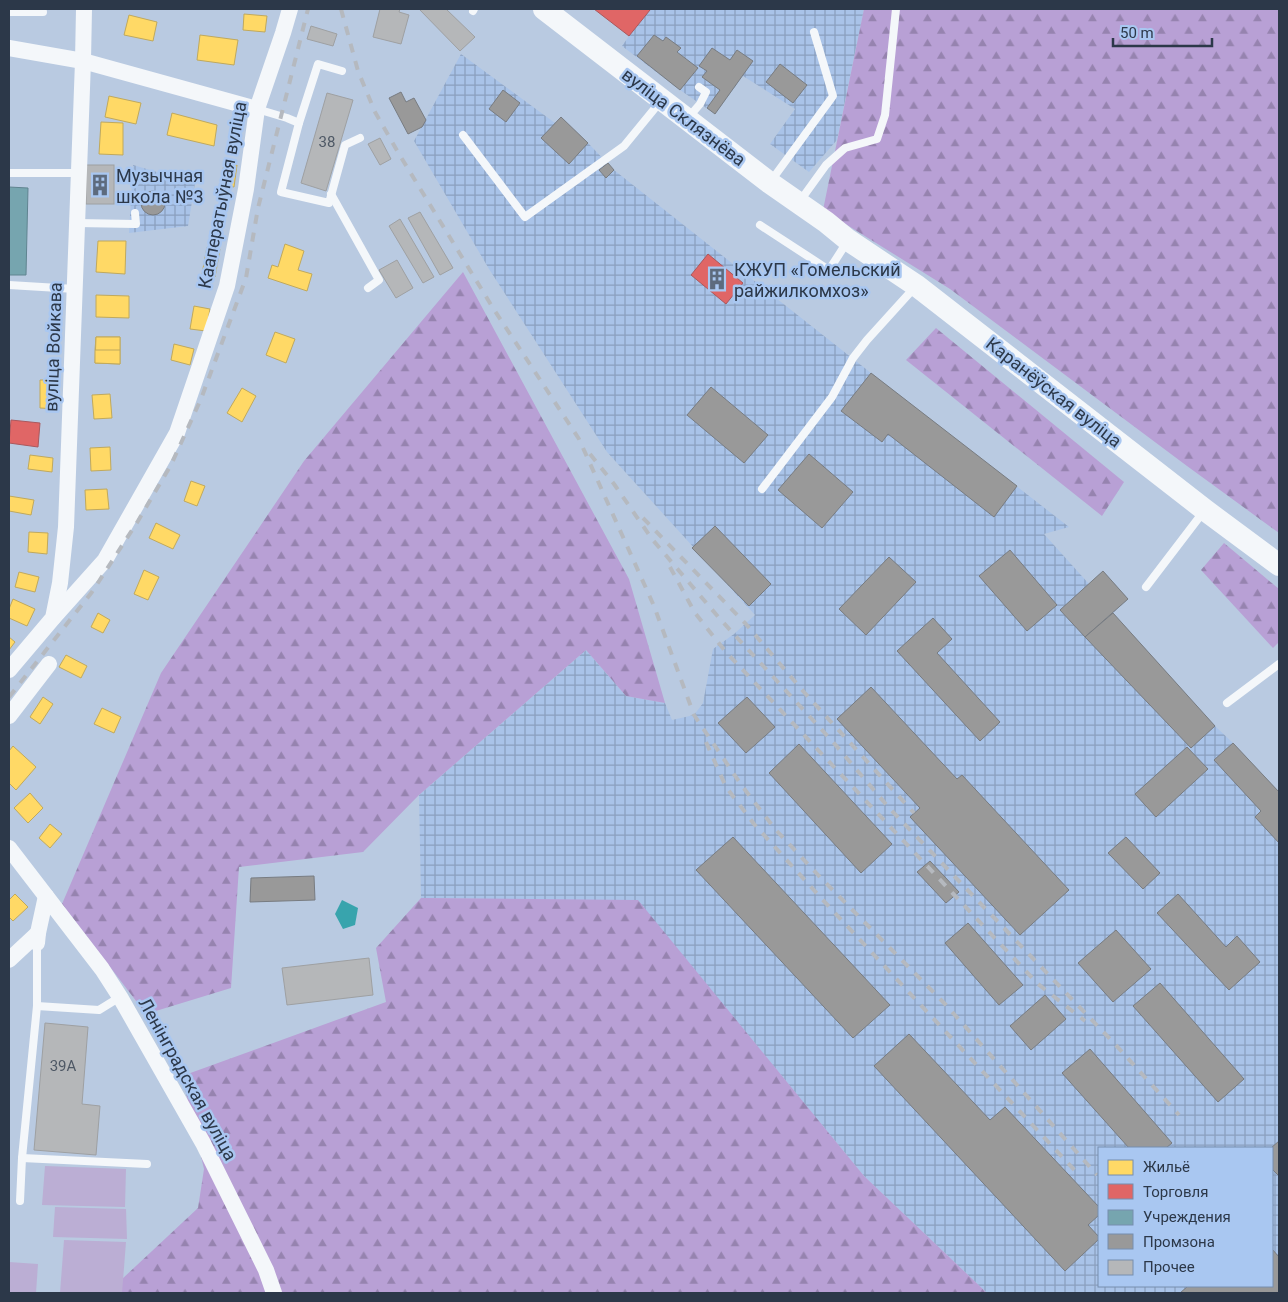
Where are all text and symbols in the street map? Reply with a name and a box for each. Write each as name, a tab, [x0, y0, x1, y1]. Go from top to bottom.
scale bar	[1113, 15, 1212, 47]
text: 50 m	[1120, 24, 1154, 42]
street label: вуліца Склязнёва	[618, 64, 750, 170]
street label: Кааператыўная вуліца	[194, 100, 250, 290]
house number: 38	[319, 133, 335, 151]
place label: Музычная школа №3	[116, 165, 204, 207]
building icon: Музычная школа №3	[87, 172, 113, 198]
place label: КЖУП «Гомельский райжилкомхоз»	[734, 259, 901, 301]
building icon: КЖУП «Гомельский райжилкомхоз»	[704, 266, 730, 292]
street label: вуліца Войкава	[40, 282, 66, 412]
street label: Каранёўская вуліца	[982, 333, 1126, 451]
street label: Ленінградская вуліца	[135, 994, 241, 1164]
house number: 39А	[50, 1057, 77, 1075]
legend	[1098, 1147, 1273, 1287]
text: Жильё	[1143, 1158, 1190, 1176]
text: Торговля	[1143, 1183, 1208, 1201]
text: Учреждения	[1143, 1208, 1231, 1226]
text: Промзона	[1143, 1233, 1215, 1251]
text: Прочее	[1143, 1258, 1195, 1276]

